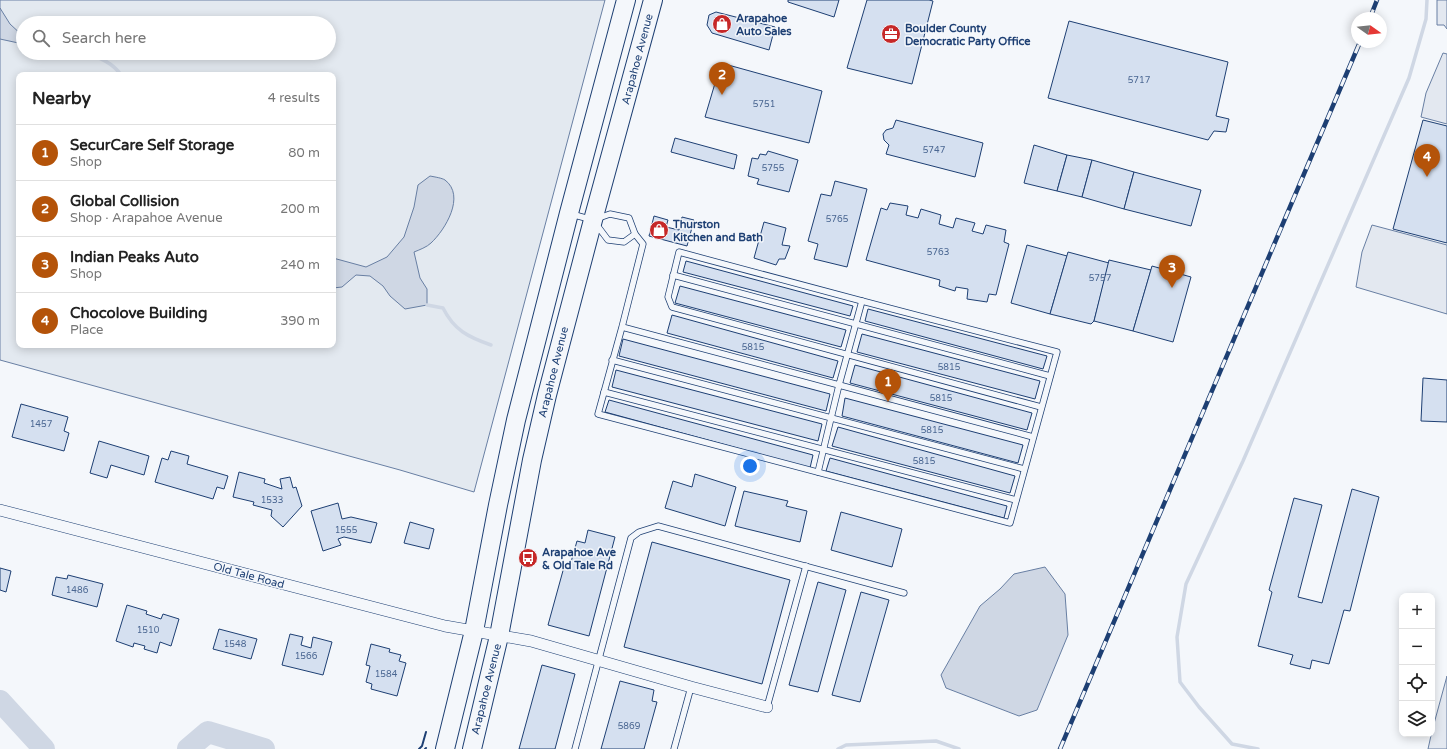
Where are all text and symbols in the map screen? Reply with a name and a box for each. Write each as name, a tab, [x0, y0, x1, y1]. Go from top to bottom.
street label: Arapahoe Avenue	[619, 12, 656, 106]
place label: Arapahoe Auto Sales	[736, 12, 792, 38]
north arrow	[1351, 12, 1387, 48]
shop icon: Arapahoe Auto Sales	[711, 13, 733, 35]
search box	[16, 16, 336, 60]
place label: Boulder County Democratic Party Office	[905, 22, 1031, 49]
office icon: Boulder County Democratic Party Office	[880, 23, 902, 45]
icon: search	[30, 27, 52, 49]
text: Search here	[62, 29, 146, 47]
pin: 2	[709, 62, 735, 95]
house number: 5717	[1128, 75, 1151, 86]
text: Nearby	[32, 88, 91, 109]
text: 4 results	[268, 90, 320, 106]
house number: 5751	[753, 99, 775, 110]
text: SecurCare Self Storage	[70, 136, 234, 154]
pin: 4	[1414, 144, 1440, 177]
text: 1	[41, 145, 49, 161]
text: 80 m	[288, 145, 320, 161]
house number: 5747	[923, 145, 946, 156]
text: Shop	[70, 154, 102, 170]
house number: 5755	[762, 163, 785, 174]
text: Global Collision	[70, 192, 179, 210]
text: 2	[41, 201, 49, 217]
text: 200 m	[280, 201, 320, 217]
text: Shop · Arapahoe Avenue	[70, 210, 223, 226]
house number: 5765	[826, 214, 849, 225]
place label: Thurston Kitchen and Bath	[672, 218, 763, 244]
shop icon: Thurston Kitchen and Bath	[648, 219, 670, 241]
house number: 5763	[927, 247, 949, 258]
text: Indian Peaks Auto	[70, 248, 199, 266]
pin: 3	[1159, 255, 1185, 288]
text: 3	[41, 257, 49, 273]
text: 240 m	[280, 257, 320, 273]
text: Shop	[70, 266, 102, 282]
house number: 5757	[1089, 273, 1112, 284]
text: Chocolove Building	[70, 304, 207, 322]
text: 4	[41, 313, 49, 329]
text: 390 m	[280, 313, 320, 329]
text: Place	[70, 322, 103, 338]
street label: Arapahoe Avenue	[536, 325, 571, 419]
house number: 5815	[742, 342, 765, 353]
house number: 5815	[938, 362, 961, 373]
pin: 1	[875, 369, 901, 402]
house number: 5815	[930, 393, 953, 404]
house number: 1457	[30, 419, 53, 430]
house number: 5815	[921, 425, 944, 436]
your location	[740, 456, 760, 476]
house number: 5815	[913, 456, 936, 467]
house number: 1533	[261, 495, 283, 506]
house number: 1555	[335, 525, 358, 536]
place label: Arapahoe Ave & Old Tale Rd	[542, 546, 617, 572]
bus stop icon: Arapahoe Ave & Old Tale Rd	[517, 547, 539, 569]
street label: Old Tale Road	[212, 560, 286, 591]
house number: 1486	[66, 585, 89, 596]
map controls	[1399, 593, 1435, 737]
button: +	[1399, 593, 1435, 629]
house number: 1510	[137, 625, 160, 636]
button: −	[1399, 629, 1435, 665]
house number: 1548	[224, 639, 247, 650]
street label: Arapahoe Avenue	[469, 642, 504, 736]
house number: 1566	[295, 651, 318, 662]
button: locate	[1399, 665, 1435, 701]
house number: 1584	[375, 669, 398, 680]
button: layers	[1399, 701, 1435, 737]
house number: 5869	[618, 721, 641, 732]

